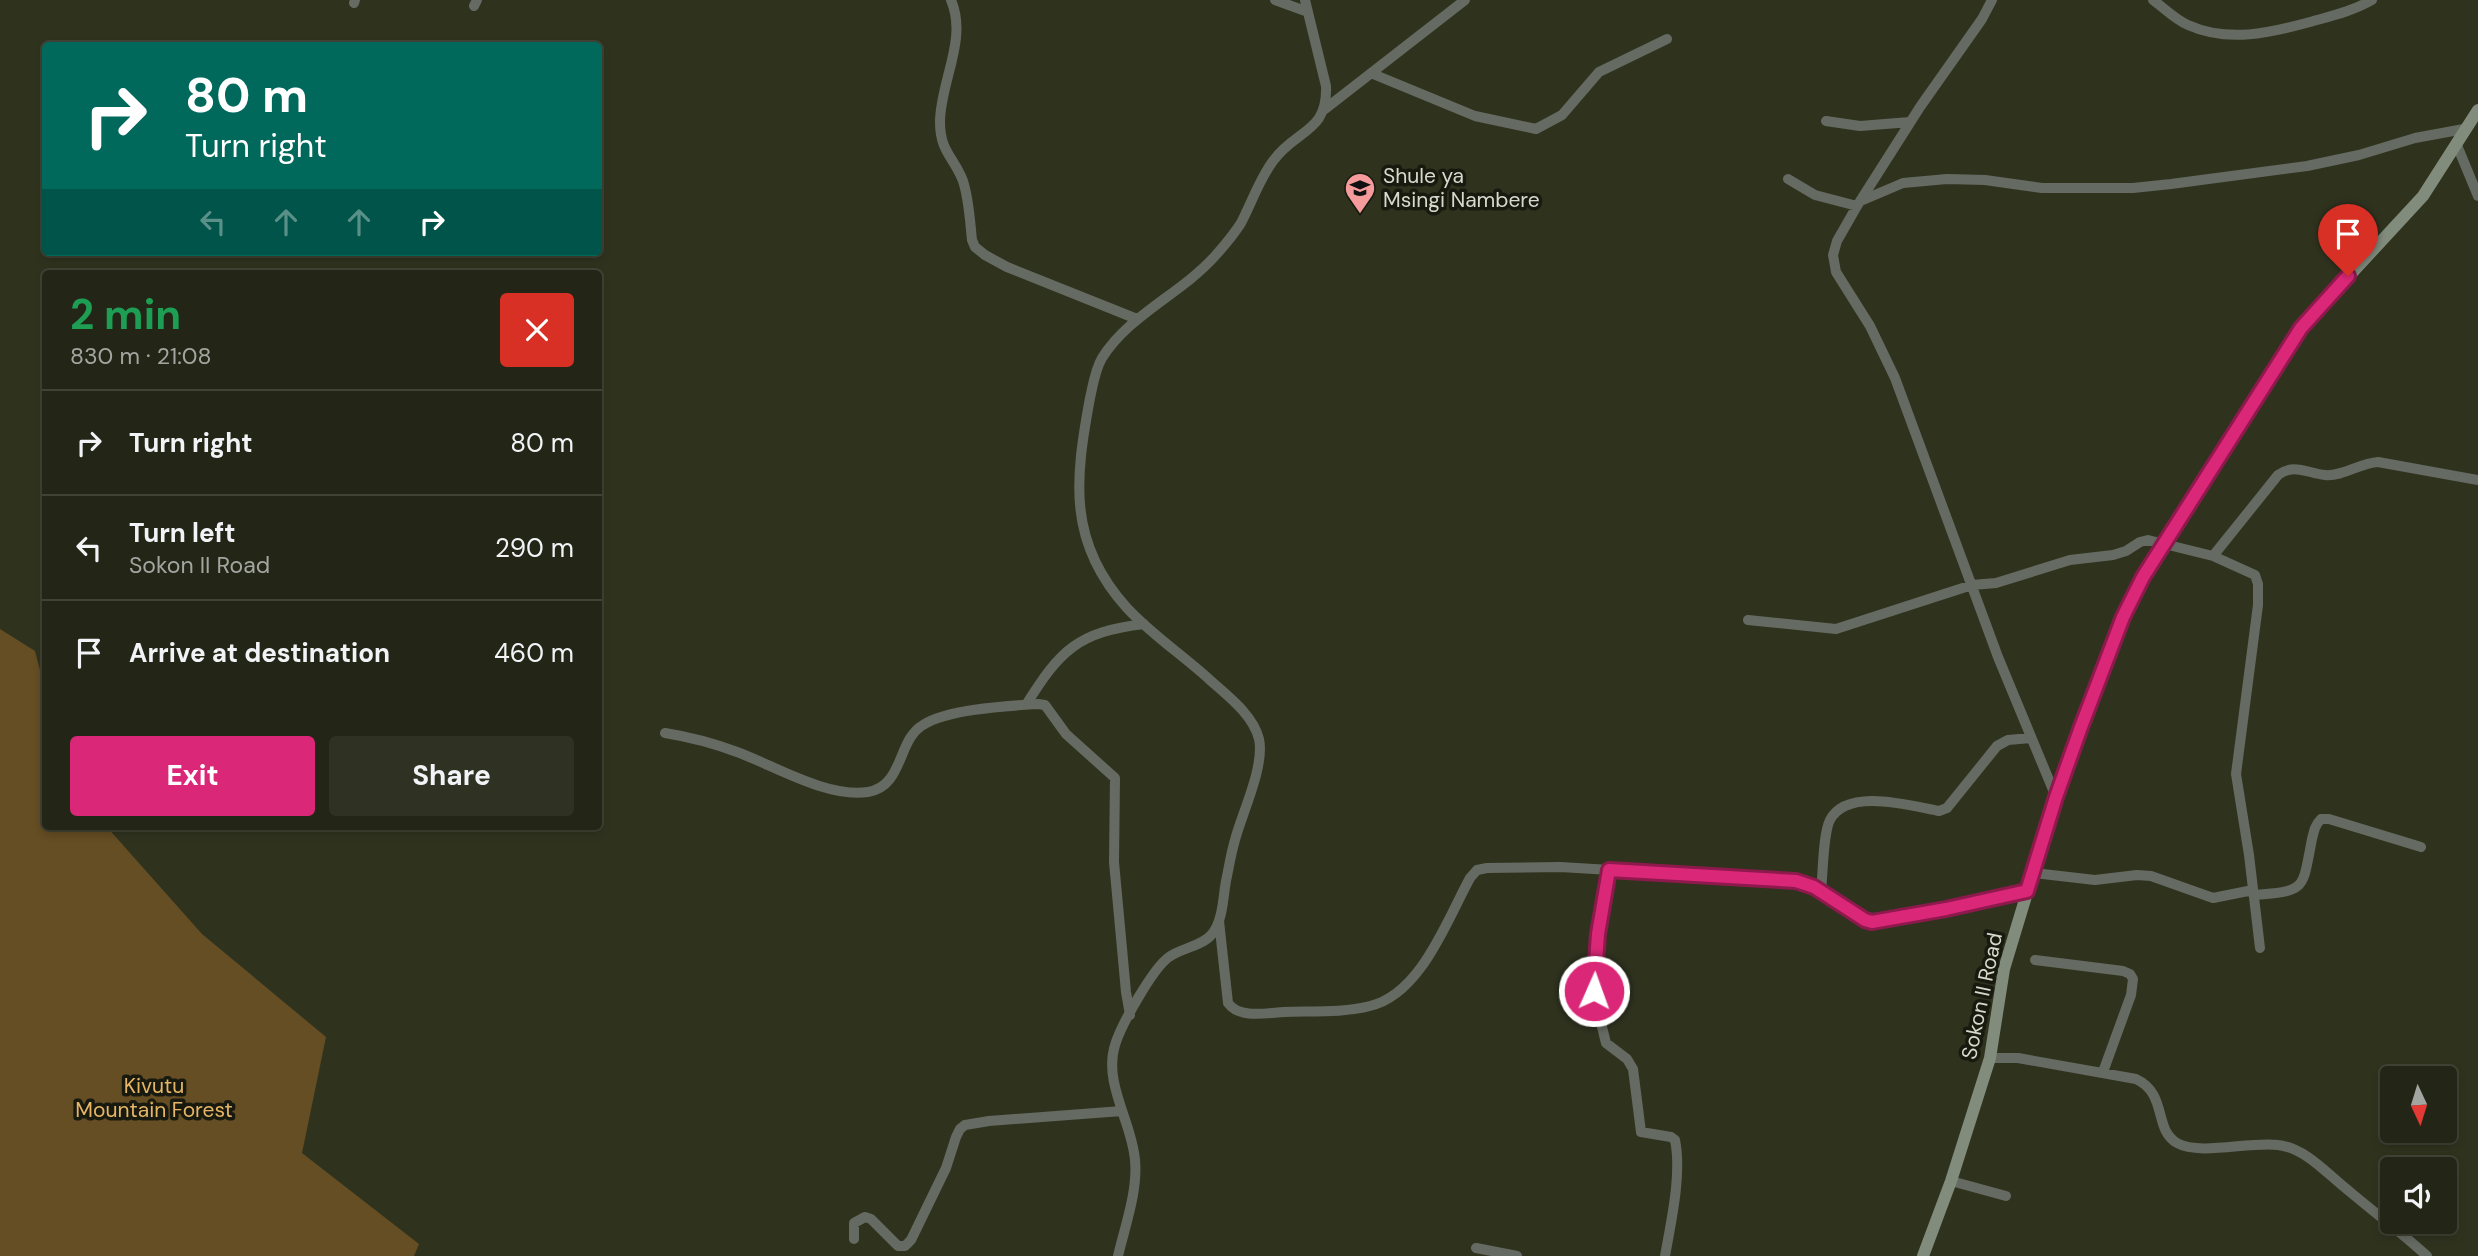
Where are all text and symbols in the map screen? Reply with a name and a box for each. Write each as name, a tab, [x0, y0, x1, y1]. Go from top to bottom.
text: 80 m	[185, 63, 308, 127]
icon: right	[70, 70, 161, 161]
text: Turn right	[185, 125, 327, 167]
place label: Shule ya Msingi Nambere	[1383, 162, 1540, 214]
school or university icon: Shule ya Msingi Nambere	[1343, 171, 1377, 215]
icon: left	[194, 203, 232, 241]
icon: ahead	[267, 203, 305, 241]
icon: ahead	[340, 203, 378, 241]
icon: right	[413, 203, 451, 241]
pin	[2318, 204, 2378, 276]
icon: arrive	[2329, 215, 2367, 253]
text: 2 min	[70, 287, 181, 342]
button: close	[500, 293, 574, 367]
text: 830 m · 21:08	[70, 341, 212, 371]
icon: right	[70, 424, 108, 462]
text: Turn right	[129, 426, 253, 460]
text: 80 m	[510, 426, 574, 460]
text: Turn left	[129, 516, 236, 550]
icon: left	[70, 529, 108, 567]
text: 290 m	[495, 531, 574, 565]
text: Sokon II Road	[129, 550, 270, 580]
icon: arrive	[70, 634, 108, 672]
text: Arrive at destination	[129, 636, 390, 670]
text: 460 m	[494, 636, 574, 670]
button: Exit	[70, 736, 315, 816]
button: Share	[329, 736, 574, 816]
street label: Sokon II Road	[1955, 930, 2009, 1062]
position arrow	[1557, 954, 1631, 1028]
north arrow	[2380, 1066, 2457, 1143]
map controls	[2380, 1066, 2457, 1234]
park label: Kivutu Mountain Forest	[75, 1072, 233, 1124]
button: sound	[2380, 1157, 2457, 1234]

